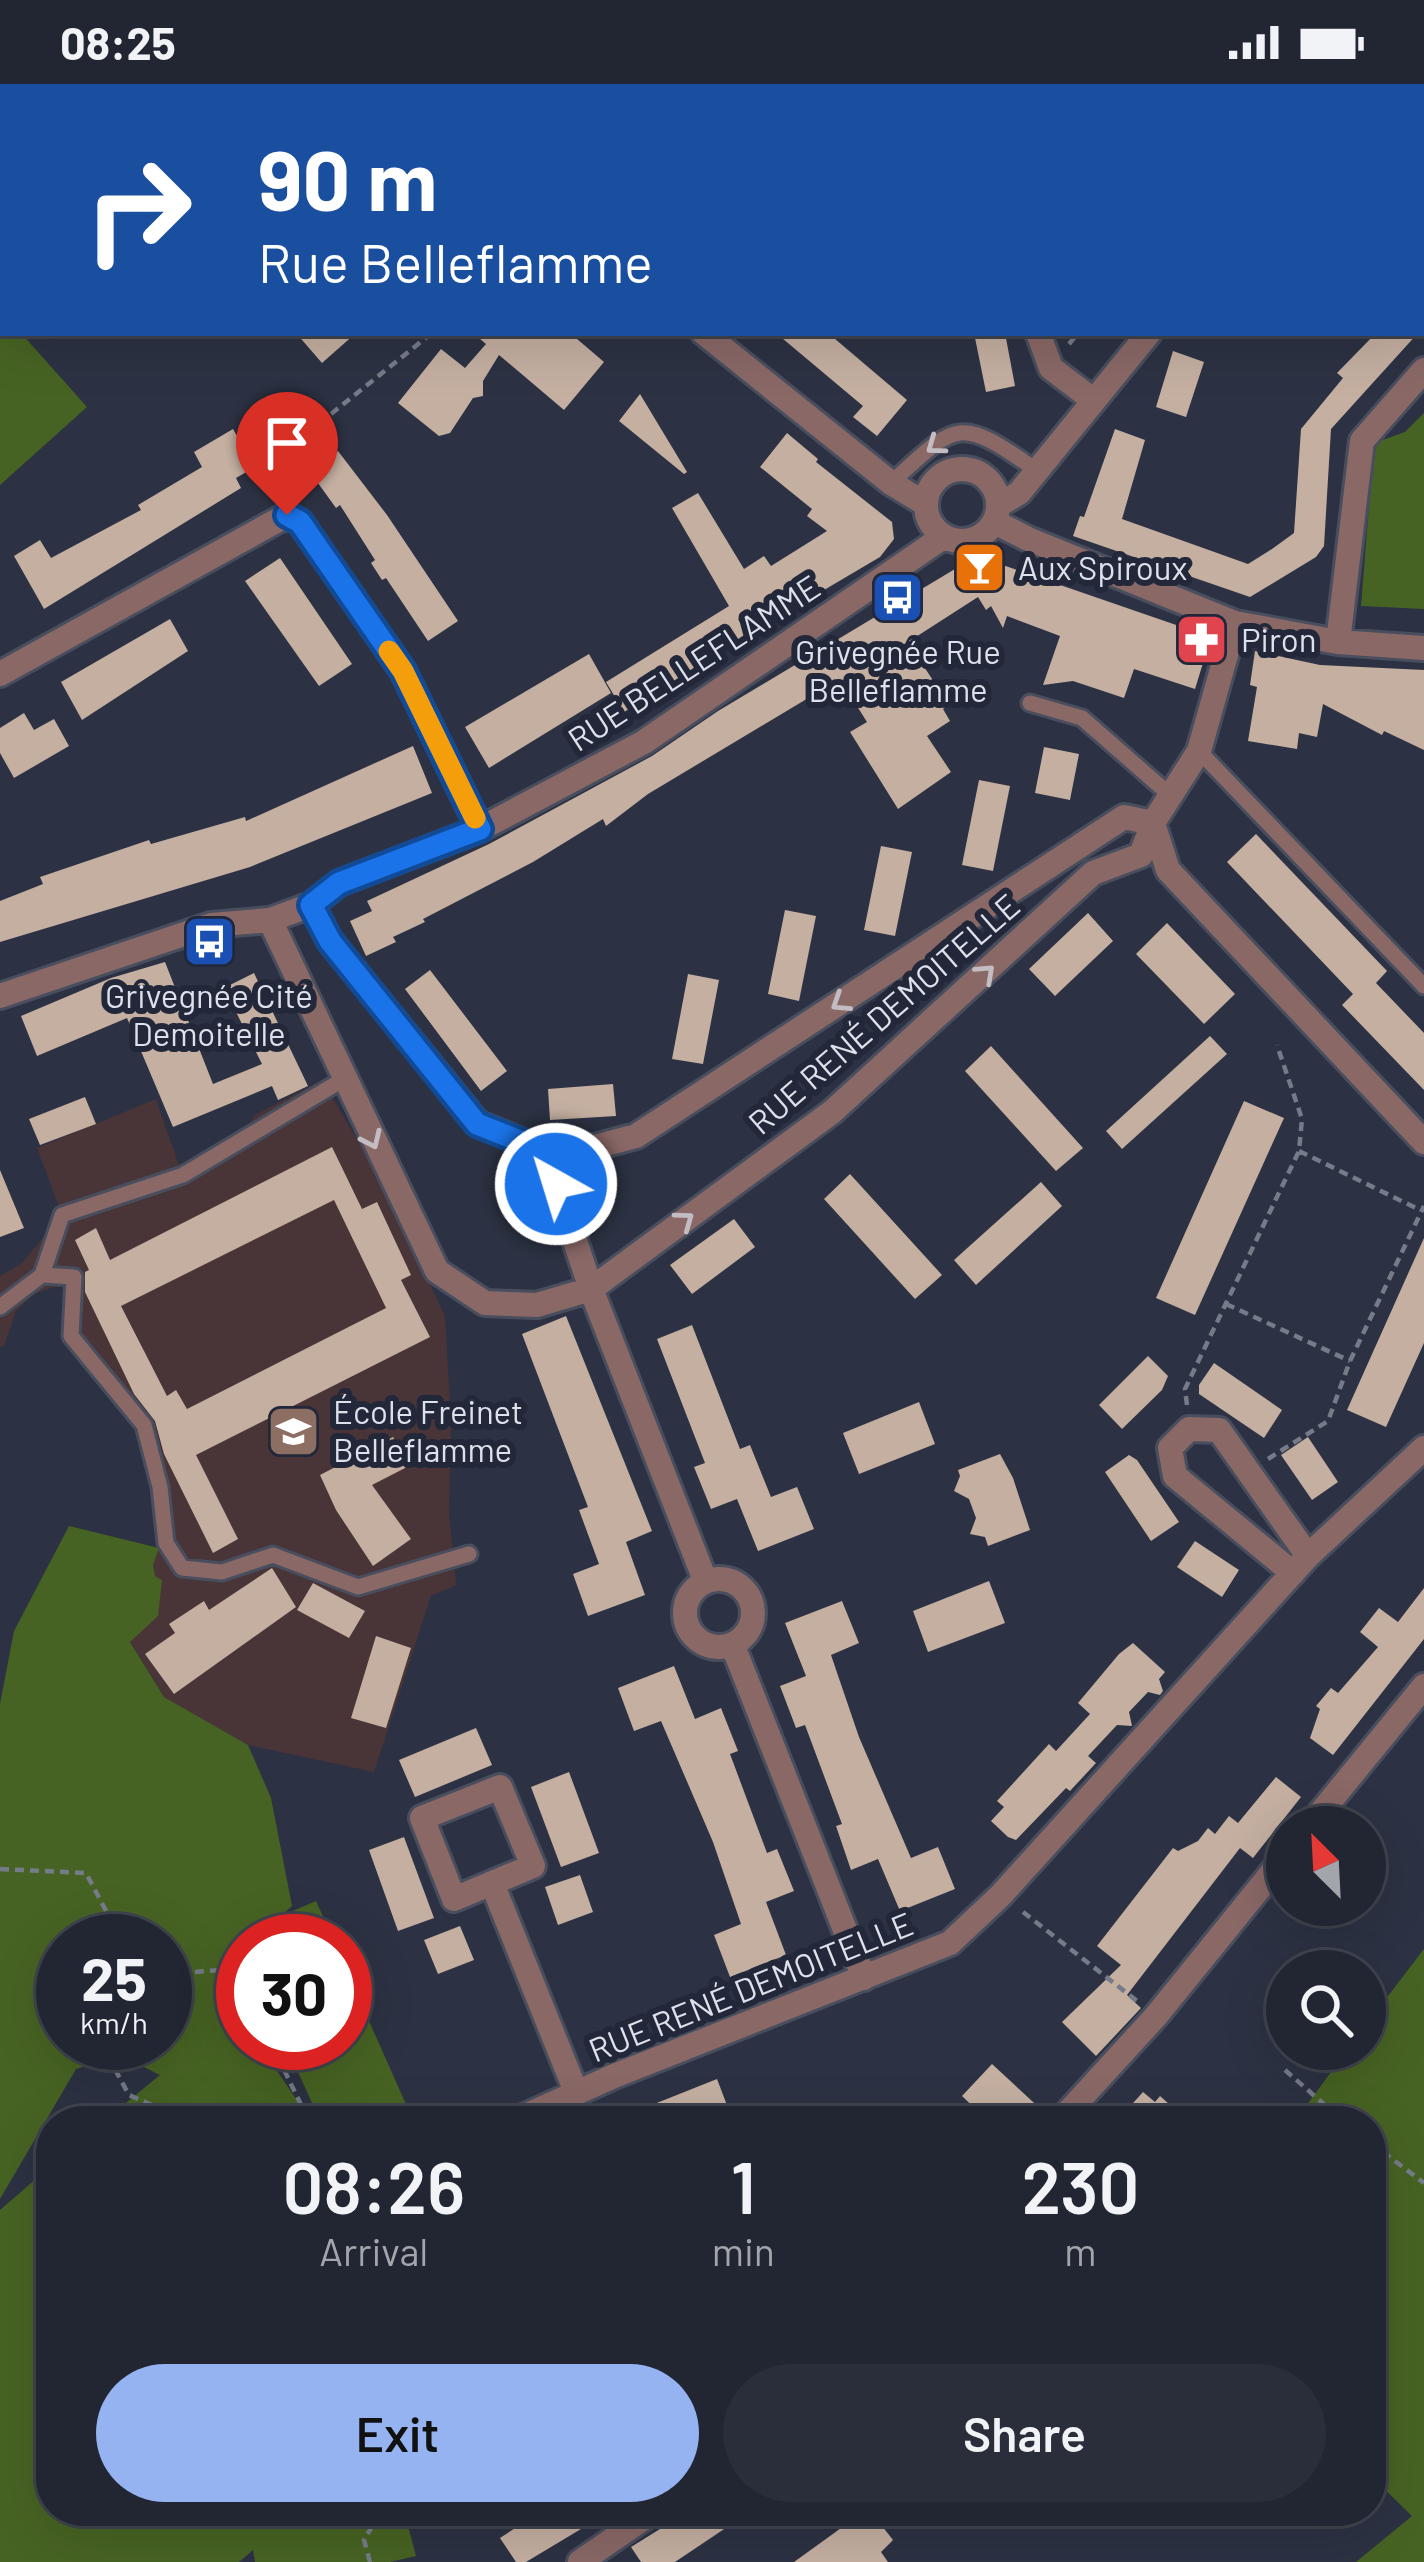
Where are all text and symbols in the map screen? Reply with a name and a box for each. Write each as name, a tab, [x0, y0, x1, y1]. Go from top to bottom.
text: 08:25	[60, 15, 176, 69]
text: 90 m	[258, 127, 437, 228]
icon: right	[60, 132, 216, 288]
text: Rue Belleflamme	[258, 229, 653, 294]
pin	[236, 392, 338, 515]
icon: arrive	[254, 410, 320, 476]
one-way arrow	[926, 432, 948, 453]
bar icon: Aux Spiroux	[951, 540, 1007, 596]
place label: Aux Spiroux	[1018, 547, 1187, 587]
street label: RUE BELLEFLAMME	[560, 566, 827, 759]
bus stop icon: Grivegnée Rue Belleflamme	[870, 570, 926, 626]
pharmacy icon: Piron	[1174, 612, 1230, 668]
place label: Piron	[1241, 619, 1317, 659]
place label: Grivegnée Rue Belleflamme	[795, 631, 1001, 709]
street label: RUE RENÉ DEMOITELLE	[740, 885, 1027, 1142]
bus stop icon: Grivegnée Cité Demoitelle	[181, 914, 237, 970]
one-way arrow	[973, 966, 994, 988]
place label: Grivegnée Cité Demoitelle	[105, 975, 313, 1053]
one-way arrow	[831, 989, 853, 1012]
position arrow	[493, 1121, 619, 1247]
one-way arrow	[358, 1128, 381, 1149]
one-way arrow	[672, 1213, 693, 1235]
place label: École Freinet Belleflamme	[333, 1391, 523, 1469]
school or university icon: École Freinet Belleflamme	[266, 1403, 322, 1459]
north arrow	[1266, 1806, 1386, 1926]
map controls	[1266, 1806, 1386, 2070]
street label: RUE RENÉ DEMOITELLE	[583, 1903, 918, 2069]
speed limit sign: 30	[216, 1914, 372, 2070]
text: 25	[81, 1941, 147, 2013]
button: search	[1266, 1950, 1386, 2070]
text: km/h	[80, 2004, 148, 2040]
text: 08:26	[283, 2142, 465, 2228]
text: 1	[731, 2142, 756, 2228]
text: 230	[1021, 2142, 1139, 2228]
text: Arrival	[319, 2227, 428, 2274]
text: min	[712, 2227, 775, 2274]
text: m	[1064, 2227, 1097, 2274]
button: Exit	[96, 2364, 699, 2502]
button: Share	[723, 2364, 1326, 2502]

